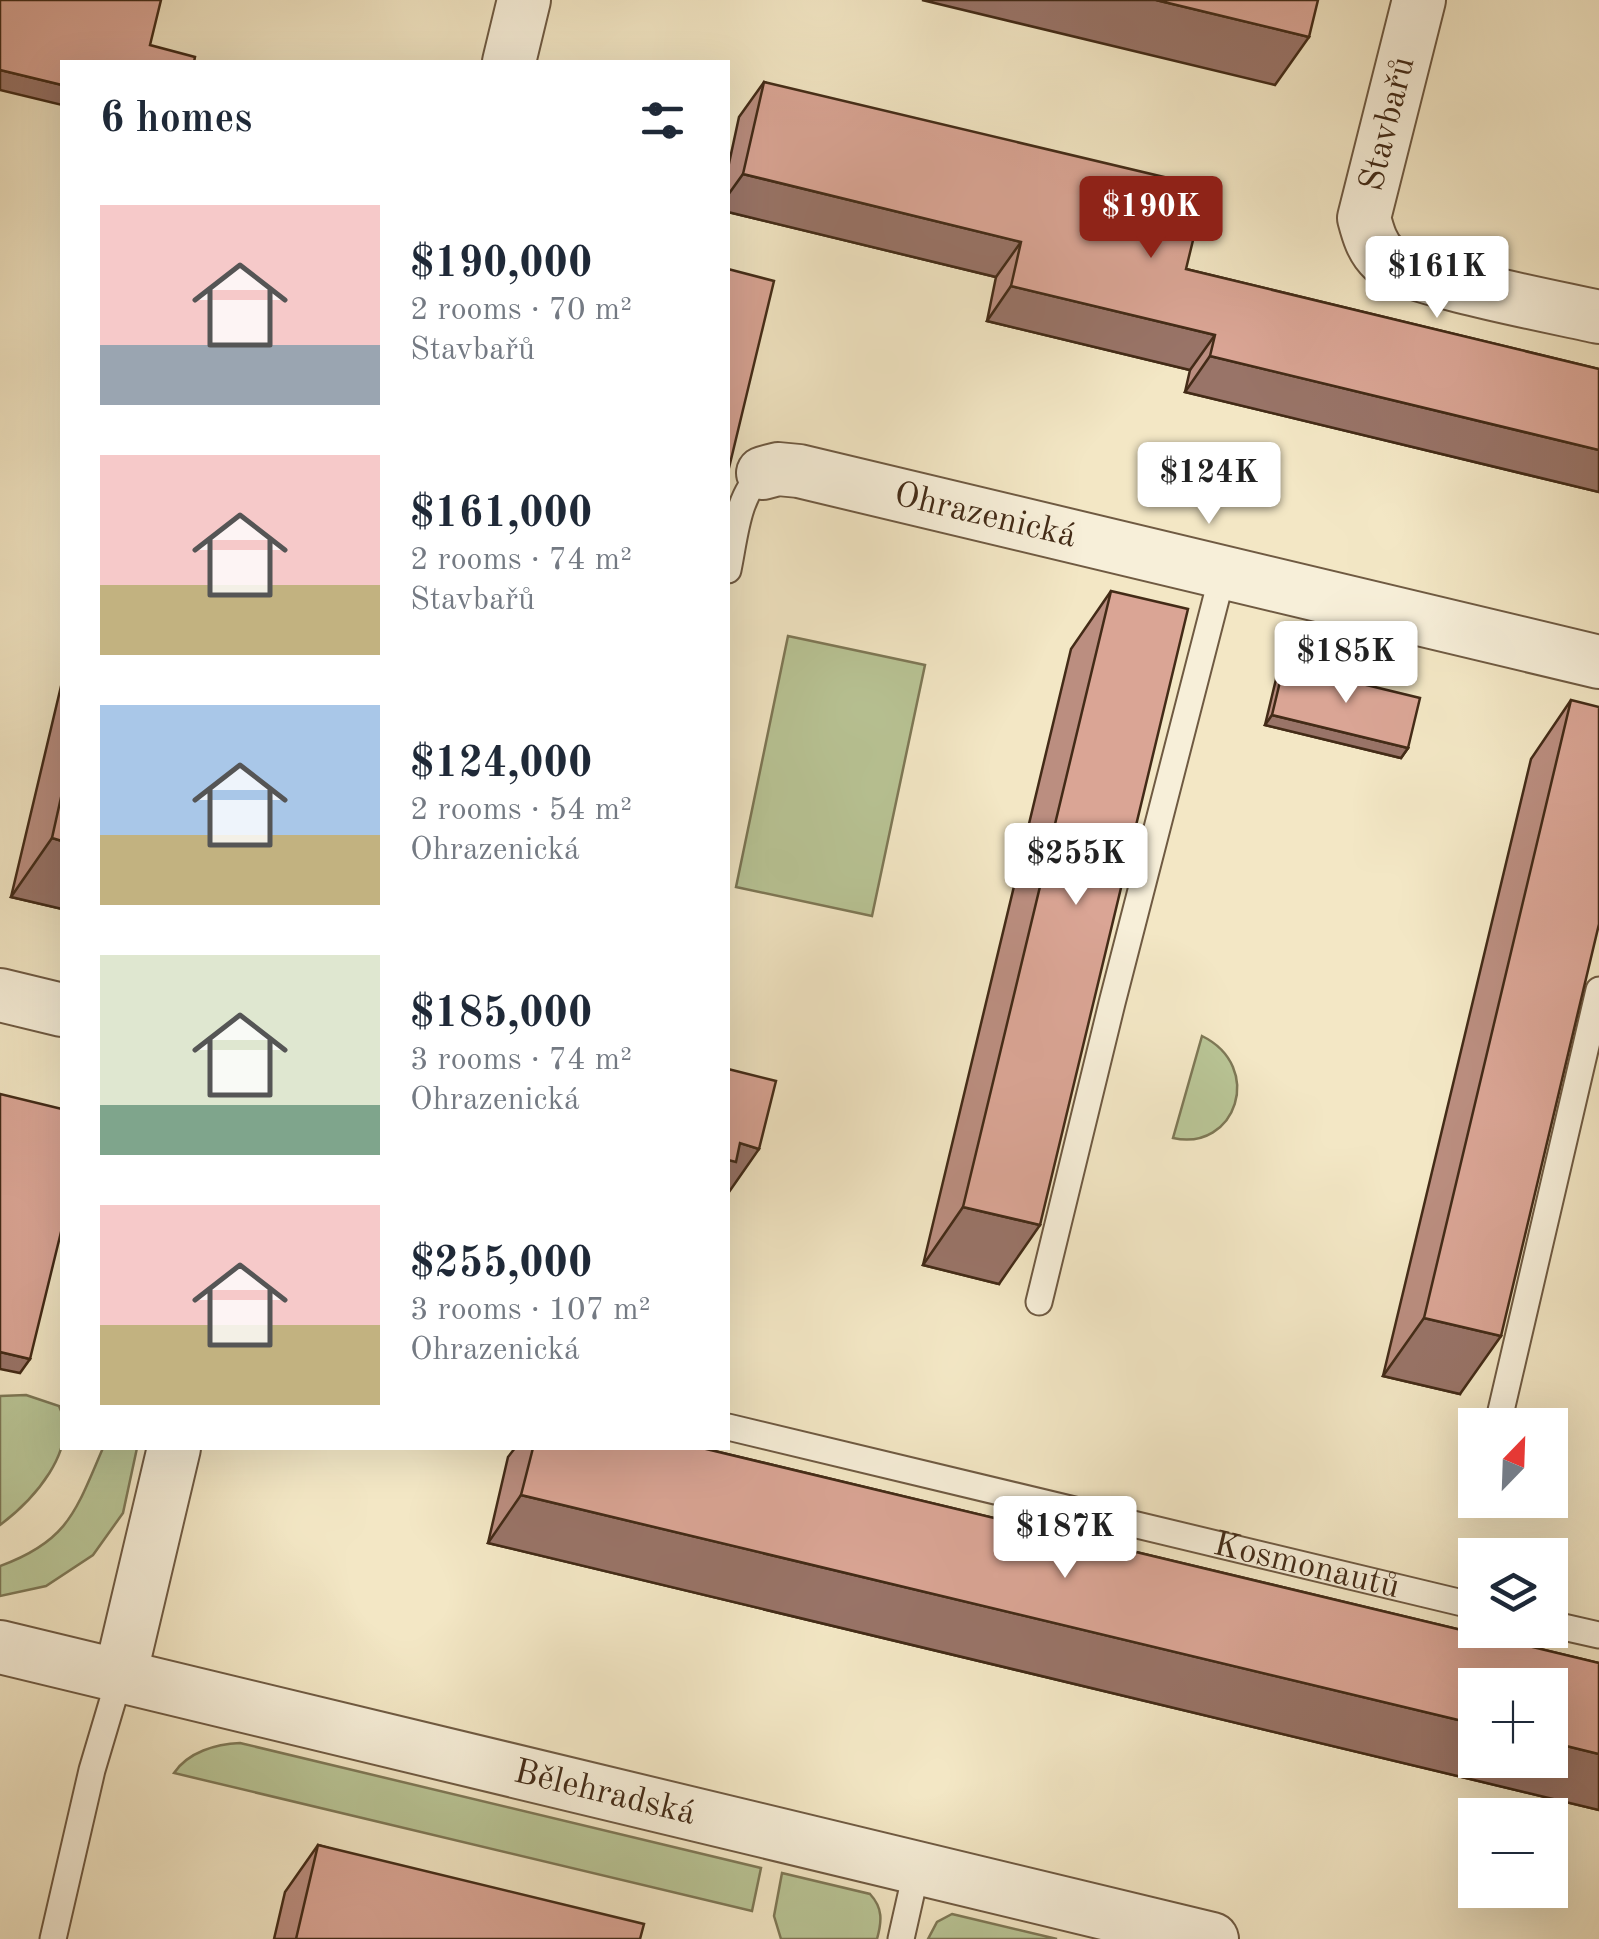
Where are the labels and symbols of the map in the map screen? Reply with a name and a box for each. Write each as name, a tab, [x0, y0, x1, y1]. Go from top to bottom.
street label: Stavbařů	[1354, 53, 1422, 195]
pin: $190K	[1081, 176, 1221, 261]
pin: $161K	[1367, 236, 1507, 321]
pin: $124K	[1139, 442, 1279, 527]
street label: Ohrazenická	[891, 477, 1080, 554]
pin: $185K	[1276, 621, 1416, 706]
pin: $255K	[1006, 823, 1146, 908]
north arrow	[1458, 1408, 1568, 1518]
pin: $187K	[995, 1496, 1135, 1581]
street label: Kosmonautů	[1210, 1526, 1403, 1605]
street label: Bělehradská	[510, 1754, 699, 1831]

